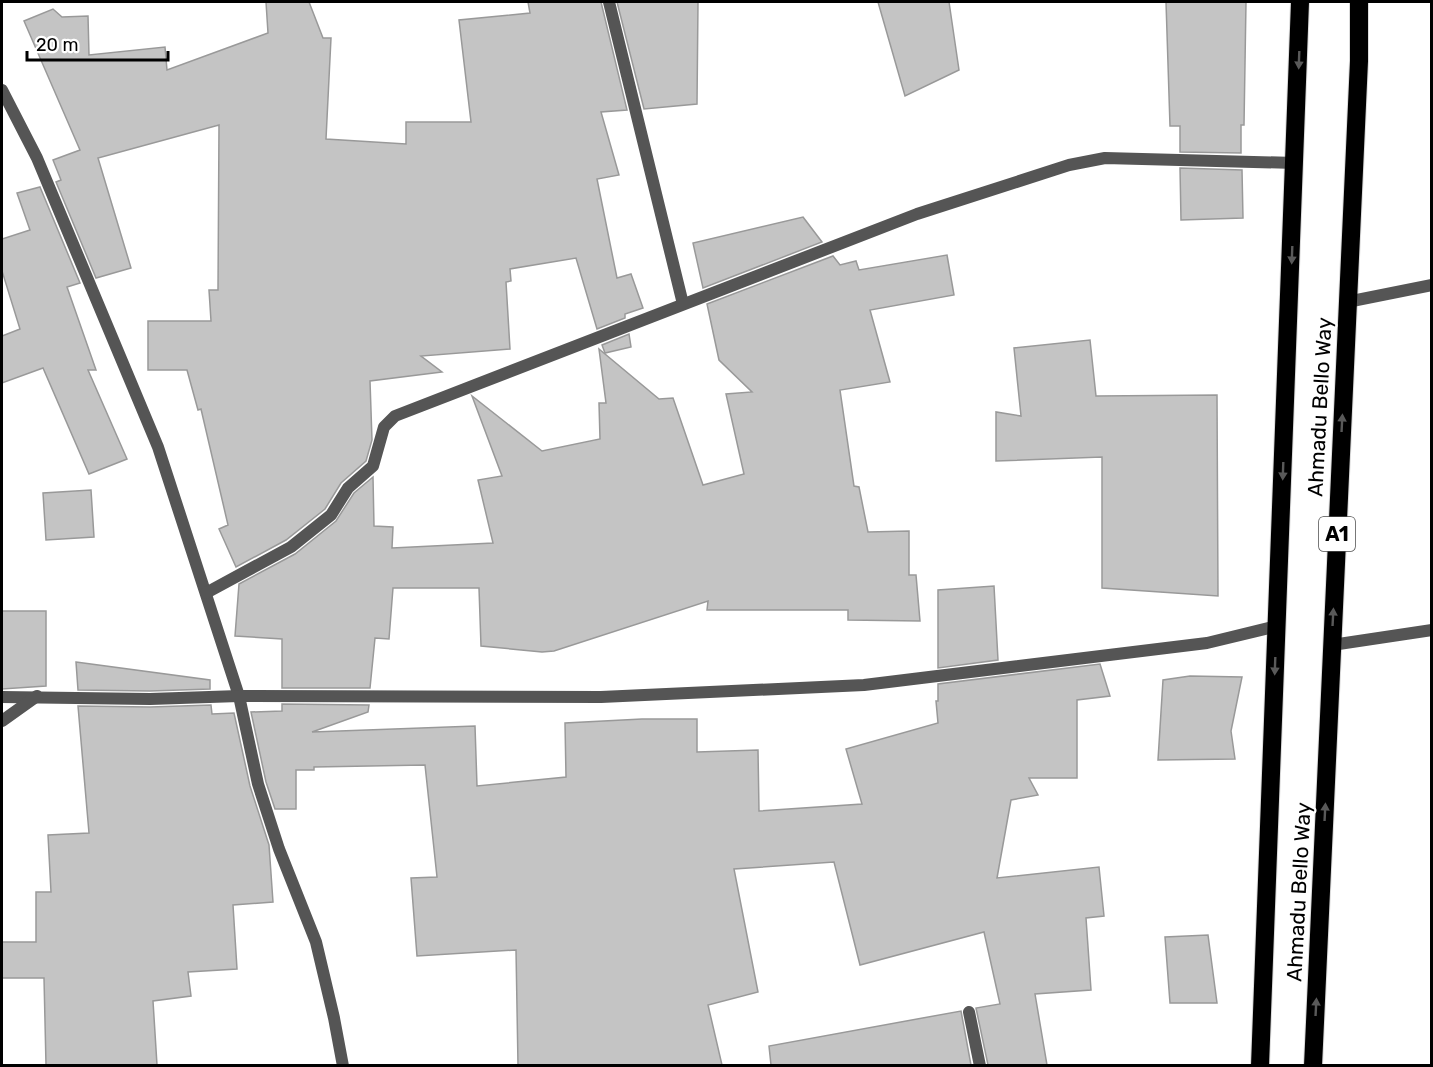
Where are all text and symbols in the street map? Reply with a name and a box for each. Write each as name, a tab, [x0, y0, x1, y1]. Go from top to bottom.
scale bar	[27, 24, 168, 62]
text: 20 m	[36, 34, 78, 56]
one-way arrow	[1294, 50, 1303, 69]
one-way arrow	[1287, 245, 1296, 264]
street label: Ahmadu Bello Way	[1302, 316, 1337, 497]
one-way arrow	[1337, 413, 1347, 432]
one-way arrow	[1279, 461, 1288, 480]
road number: A1	[1319, 517, 1355, 551]
one-way arrow	[1329, 608, 1338, 627]
one-way arrow	[1271, 656, 1280, 675]
street label: Ahmadu Bello Way	[1281, 801, 1316, 982]
one-way arrow	[1320, 803, 1329, 822]
one-way arrow	[1311, 998, 1320, 1017]

